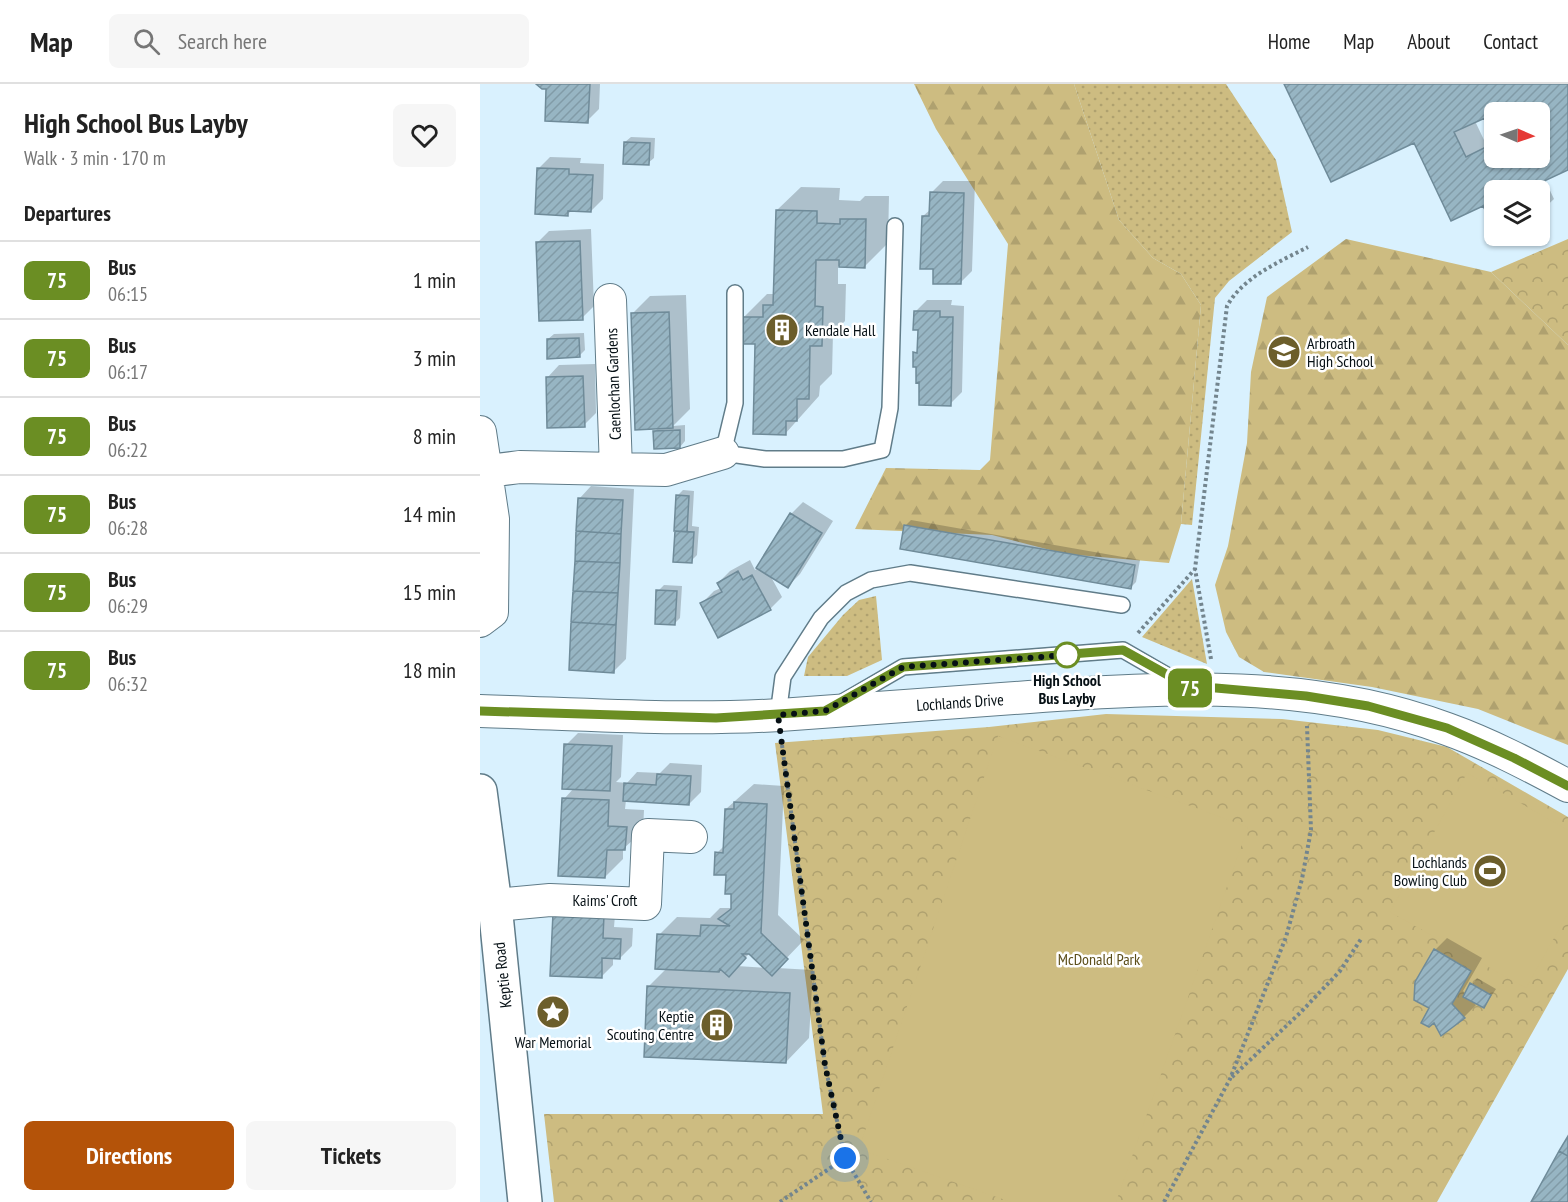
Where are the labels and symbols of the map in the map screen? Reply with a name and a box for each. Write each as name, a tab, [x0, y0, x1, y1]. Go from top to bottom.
north arrow	[1484, 102, 1550, 168]
building icon: Kendale Hall	[764, 312, 800, 348]
place label: Kendale Hall	[805, 320, 876, 340]
street label: Caenlochan Gardens	[601, 328, 625, 440]
place label: Arbroath High School	[1307, 333, 1374, 371]
school or university icon: Arbroath High School	[1266, 334, 1302, 370]
marker: High School Bus Layby	[1054, 642, 1080, 668]
line badge: 75	[1163, 668, 1217, 708]
place label: High School Bus Layby	[1033, 670, 1101, 708]
street label: Lochlands Drive	[916, 689, 1004, 715]
place label: Lochlands Bowling Club	[1394, 852, 1467, 890]
sports icon: Lochlands Bowling Club	[1472, 853, 1508, 889]
street label: Kaims' Croft	[572, 890, 638, 910]
street label: Keptie Road	[489, 941, 515, 1009]
park label: McDonald Park	[1058, 949, 1141, 969]
place icon: War Memorial	[535, 994, 571, 1030]
place label: Keptie Scouting Centre	[607, 1006, 694, 1044]
building icon: Keptie Scouting Centre	[699, 1007, 735, 1043]
place label: War Memorial	[515, 1032, 592, 1052]
your location	[830, 1143, 860, 1173]

